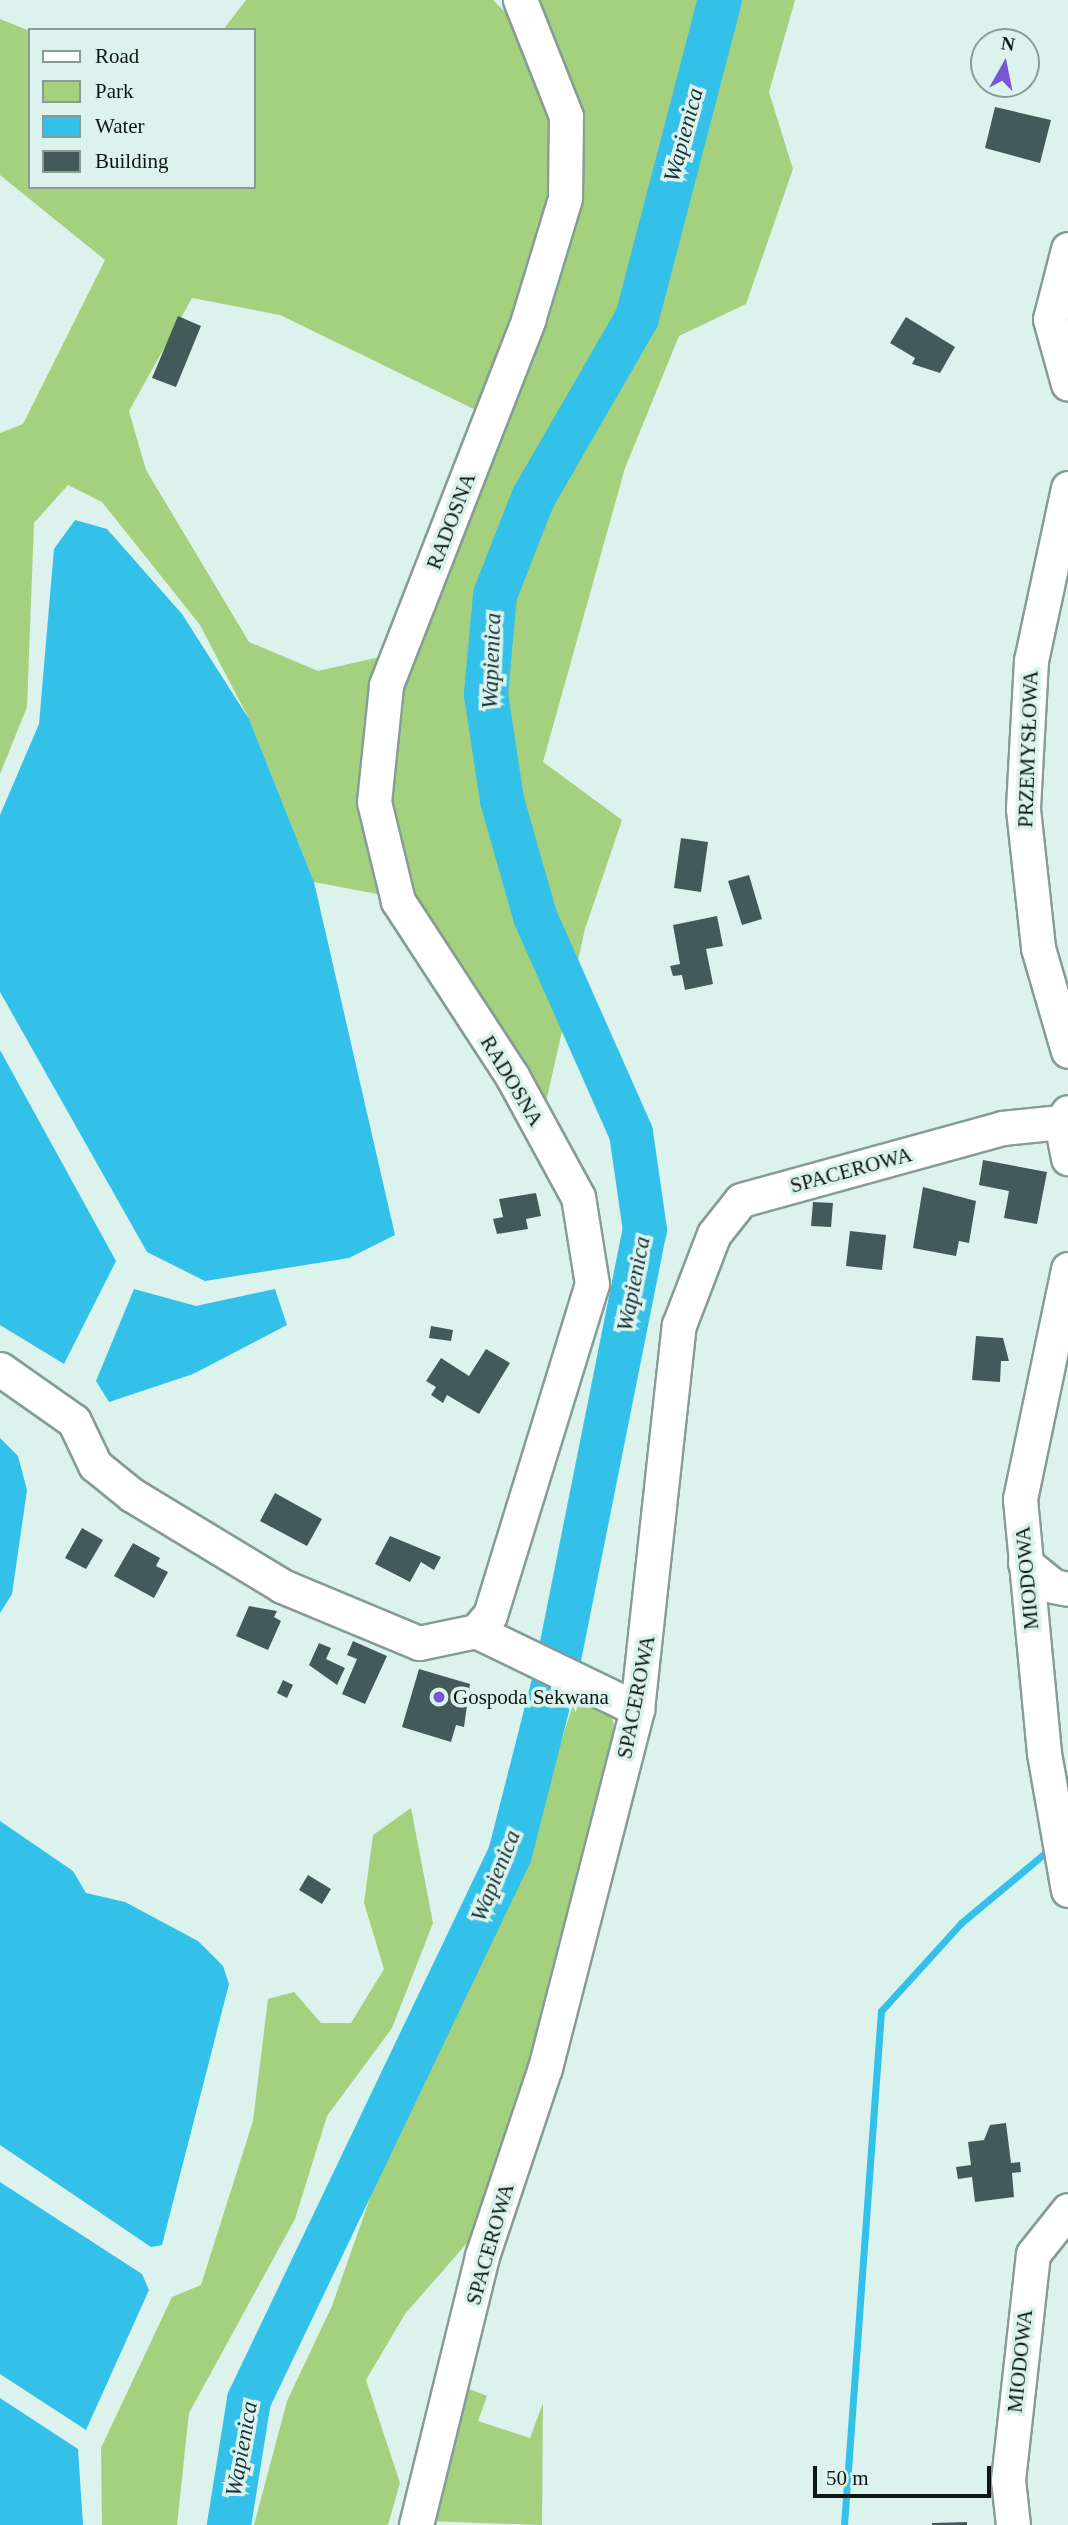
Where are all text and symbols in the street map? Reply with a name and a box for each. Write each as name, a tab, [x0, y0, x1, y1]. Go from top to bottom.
legend	[28, 28, 256, 189]
north arrow	[970, 28, 1040, 98]
text: N	[1000, 32, 1016, 55]
text: Road	[95, 44, 139, 68]
text: Park	[95, 79, 134, 103]
water label: Wapienica	[658, 85, 710, 185]
text: Water	[95, 114, 145, 138]
text: Building	[95, 149, 169, 173]
street label: RADOSNA	[421, 469, 481, 573]
water label: Wapienica	[477, 612, 507, 710]
street label: PRZEMYSŁOWA	[1013, 670, 1043, 828]
street label: RADOSNA	[475, 1031, 549, 1131]
street label: SPACEROWA	[787, 1142, 915, 1198]
water label: Wapienica	[611, 1234, 657, 1334]
street label: MIODOWA	[1010, 1525, 1044, 1631]
street label: SPACEROWA	[612, 1633, 660, 1761]
place label: Gospoda Sekwana	[453, 1684, 609, 1710]
marker: Gospoda Sekwana	[431, 1689, 447, 1705]
water label: Wapienica	[465, 1826, 527, 1926]
street label: SPACEROWA	[461, 2180, 519, 2308]
street label: MIODOWA	[1002, 2308, 1038, 2414]
water label: Wapienica	[220, 2399, 264, 2499]
scale bar	[816, 2452, 995, 2496]
text: 50 m	[826, 2466, 869, 2490]

